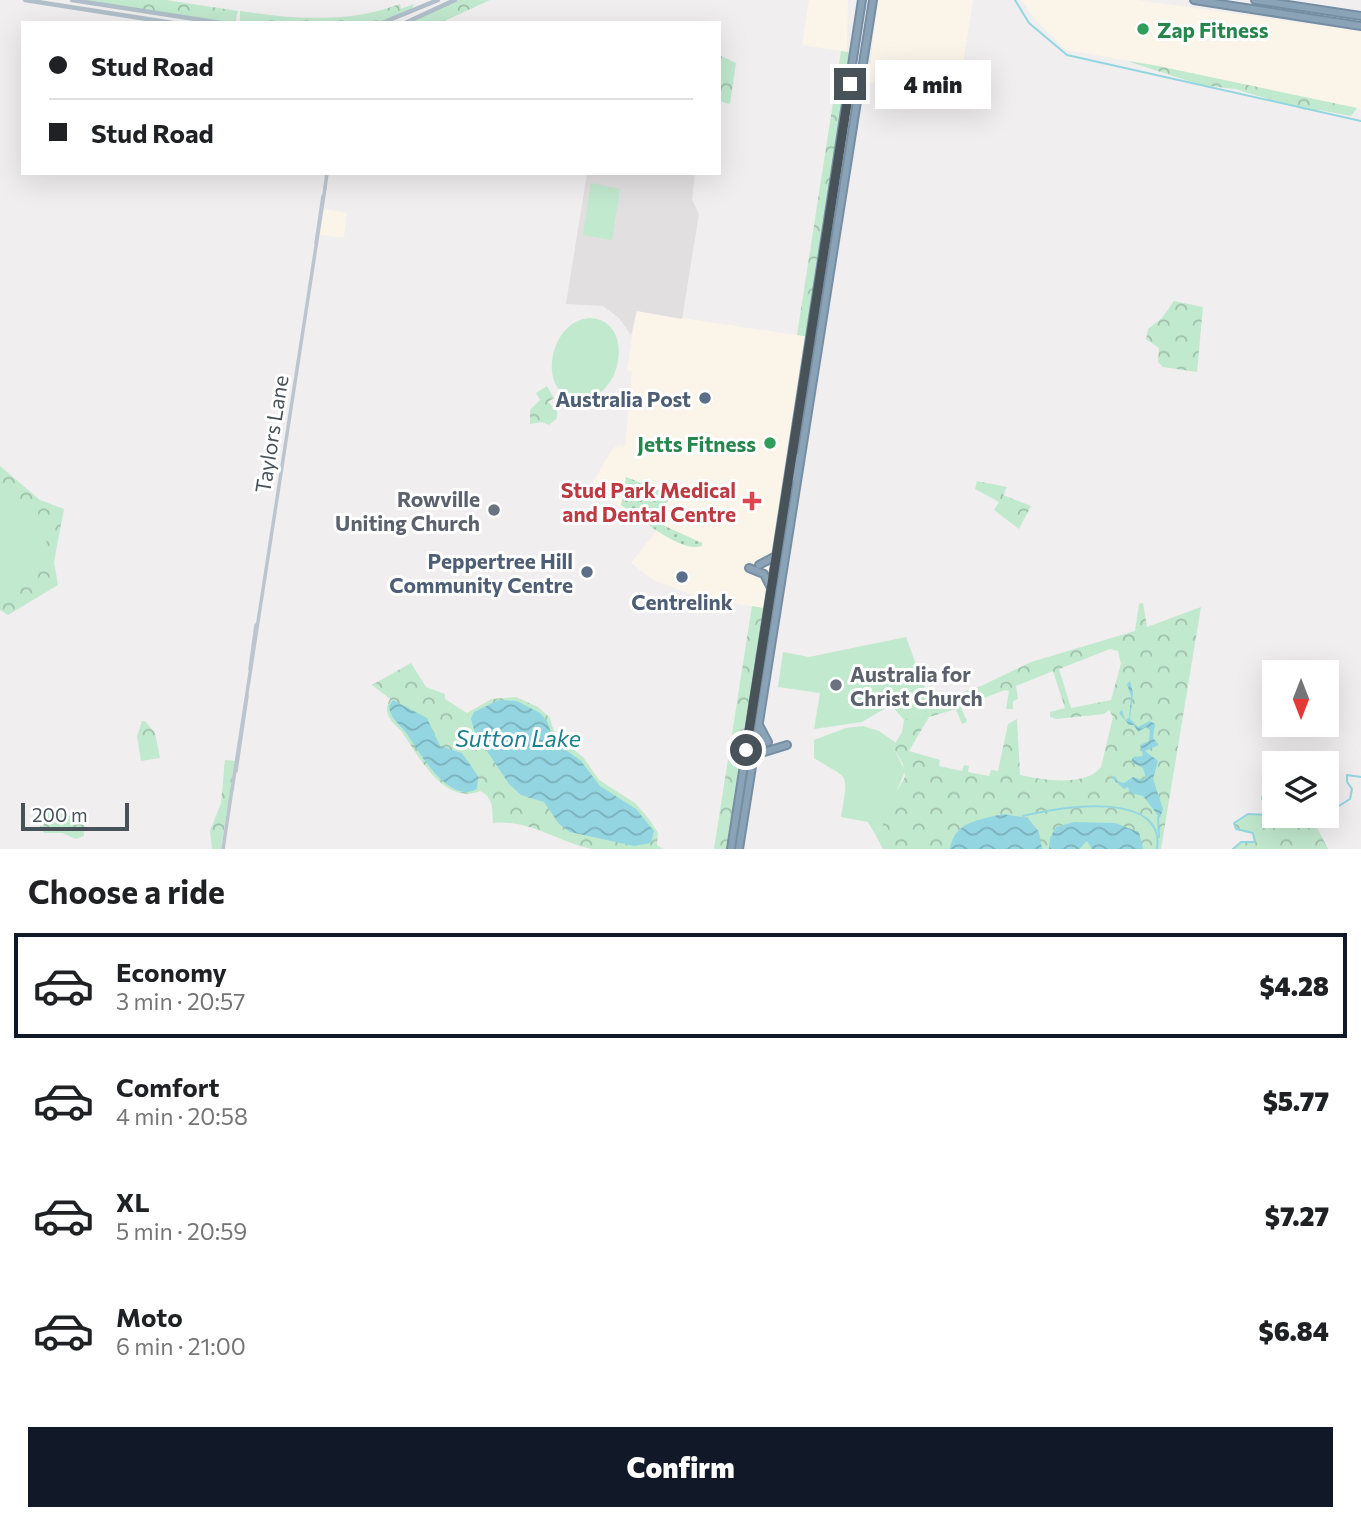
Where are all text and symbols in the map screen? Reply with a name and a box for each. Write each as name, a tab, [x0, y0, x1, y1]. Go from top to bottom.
place label: Zap Fitness	[1157, 17, 1269, 42]
marker: Zap Fitness	[1135, 21, 1151, 37]
text: Stud Road	[91, 50, 214, 81]
callout: 4 min	[874, 60, 990, 108]
route end	[834, 68, 866, 100]
text: 4 min	[904, 70, 962, 98]
text: Stud Road	[91, 117, 214, 148]
street label: Taylors Lane	[249, 373, 293, 495]
place label: Australia Post	[555, 386, 691, 411]
marker: Australia Post	[697, 390, 713, 406]
place label: Jetts Fitness	[637, 431, 756, 456]
marker: Jetts Fitness	[762, 435, 778, 451]
place label: Stud Park Medical and Dental Centre	[561, 477, 736, 526]
place label: Rowville Uniting Church	[335, 486, 480, 535]
marker: Stud Park Medical and Dental Centre	[742, 491, 762, 511]
marker: Rowville Uniting Church	[486, 502, 502, 518]
place label: Peppertree Hill Community Centre	[389, 548, 573, 597]
marker: Peppertree Hill Community Centre	[579, 564, 595, 580]
marker: Centrelink	[674, 569, 690, 585]
place label: Centrelink	[631, 589, 733, 614]
north arrow	[1262, 660, 1339, 737]
map controls	[1262, 660, 1339, 828]
place label: Australia for Christ Church	[850, 661, 983, 710]
marker: Australia for Christ Church	[828, 677, 844, 693]
water label: Sutton Lake	[455, 724, 581, 752]
route start	[730, 734, 762, 766]
button: layers	[1262, 751, 1339, 828]
scale bar	[21, 800, 130, 832]
text: 200 m	[32, 803, 88, 826]
text: Choose a ride	[28, 871, 225, 911]
icon: car	[32, 954, 95, 1017]
text: Economy	[116, 956, 227, 987]
text: $4.28	[1259, 970, 1329, 1001]
text: 3 min · 20:57	[116, 987, 245, 1015]
icon: car	[32, 1069, 95, 1132]
text: Comfort	[116, 1071, 219, 1102]
text: $5.77	[1263, 1085, 1329, 1116]
text: 4 min · 20:58	[116, 1102, 248, 1130]
icon: car	[32, 1184, 95, 1247]
text: XL	[116, 1186, 150, 1217]
text: $7.27	[1265, 1200, 1329, 1231]
text: 5 min · 20:59	[116, 1217, 247, 1245]
icon: car	[32, 1299, 95, 1362]
text: Moto	[116, 1301, 183, 1332]
text: $6.84	[1259, 1315, 1329, 1346]
text: 6 min · 21:00	[116, 1332, 246, 1360]
button: Confirm	[28, 1427, 1333, 1507]

